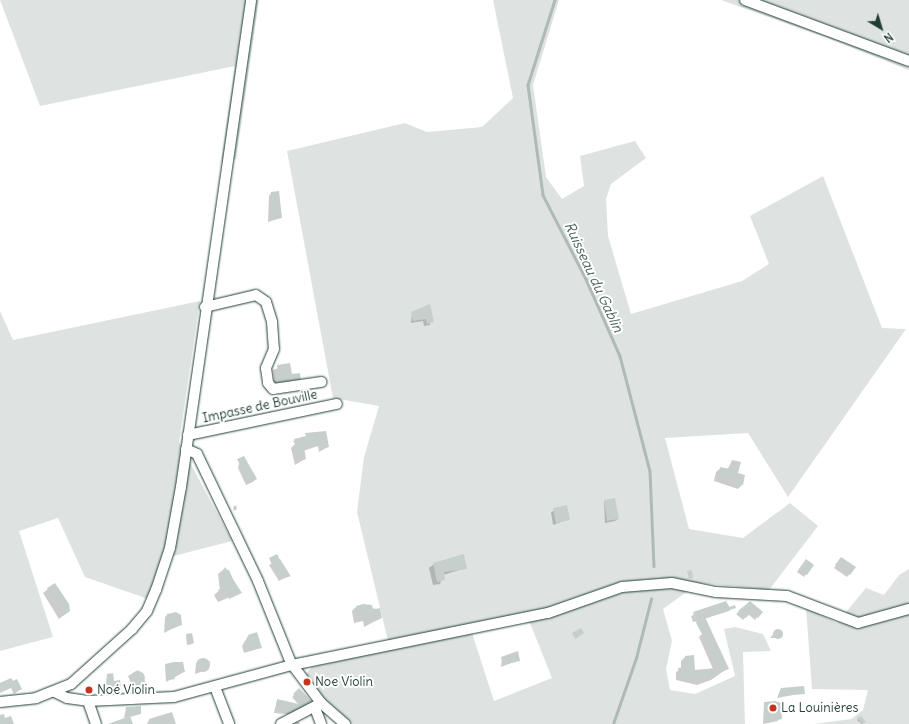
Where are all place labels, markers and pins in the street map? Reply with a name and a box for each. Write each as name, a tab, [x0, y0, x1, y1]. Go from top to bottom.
place label: Noe Violin	[315, 674, 373, 690]
marker: Noe Violin	[302, 677, 312, 687]
place label: Noé Violin	[97, 682, 155, 698]
marker: Noé Violin	[84, 685, 94, 695]
place label: La Louinières	[781, 700, 859, 716]
marker: La Louinières	[768, 703, 778, 713]

